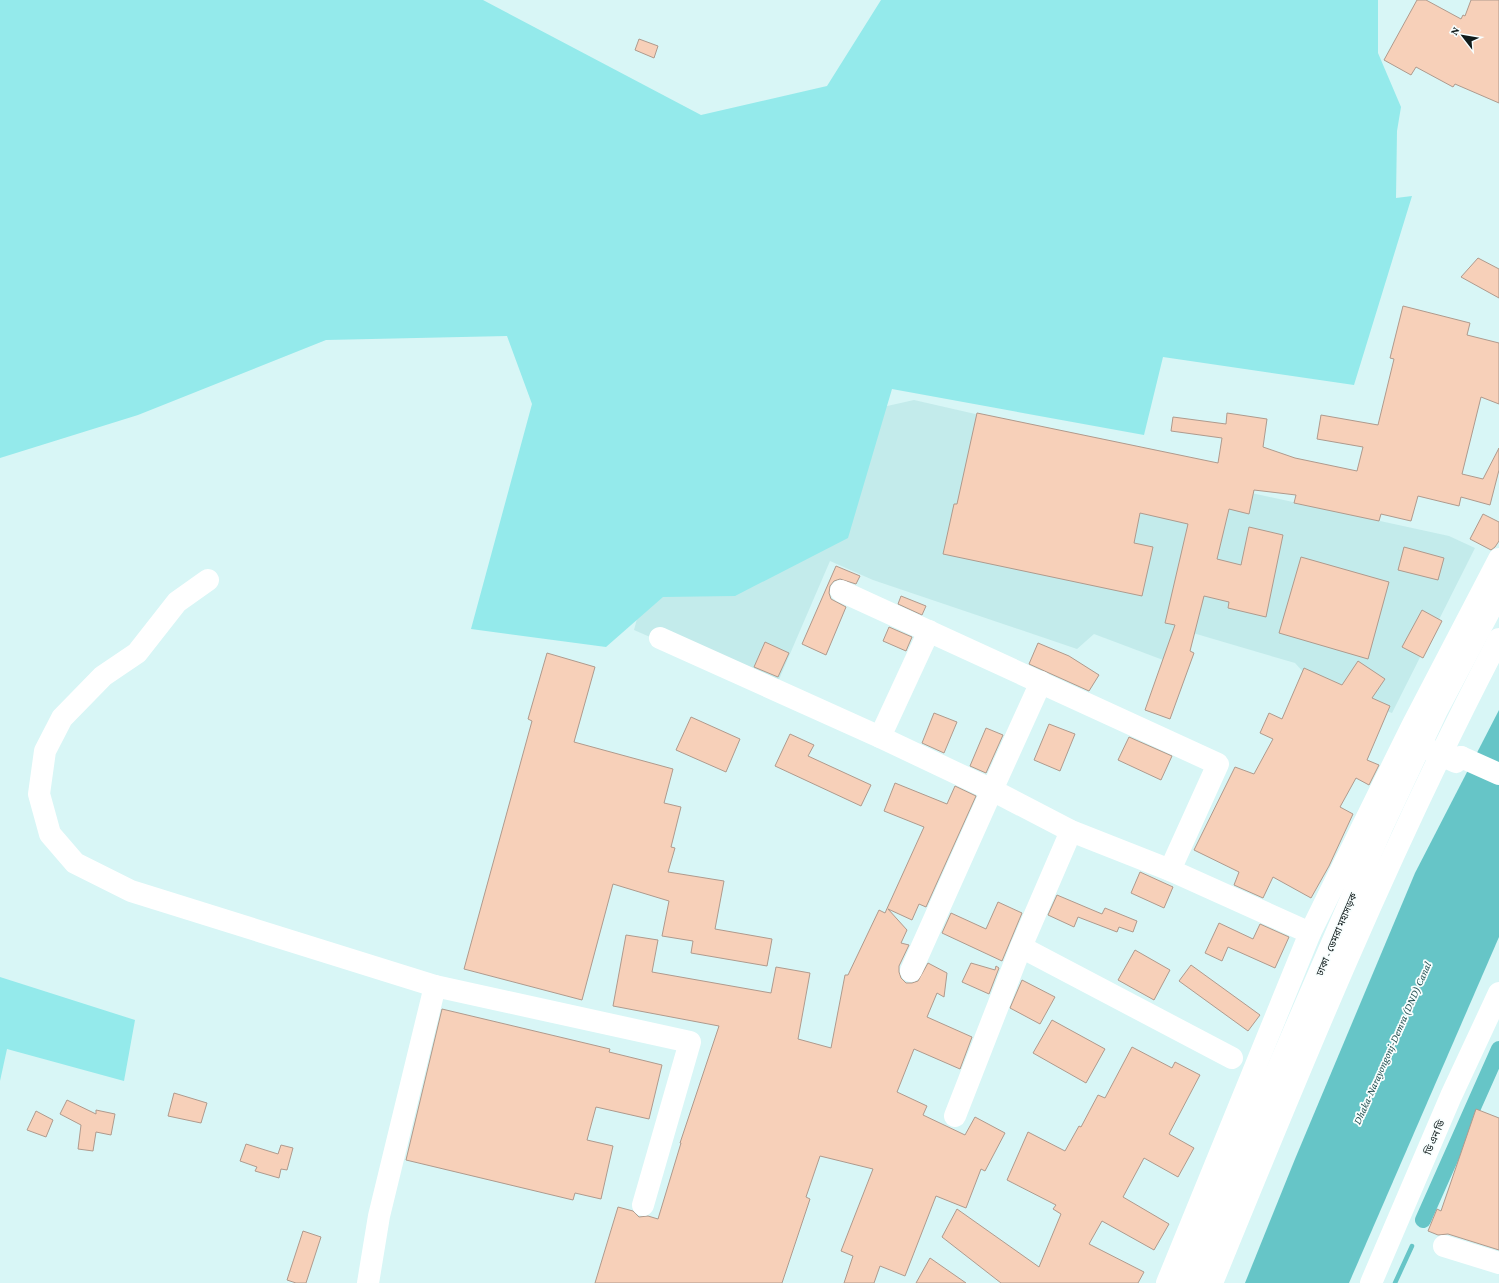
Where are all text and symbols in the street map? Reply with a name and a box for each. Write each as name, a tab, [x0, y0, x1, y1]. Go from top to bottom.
north arrow	[1443, 16, 1483, 56]
text: N	[1447, 24, 1462, 37]
street label: ঢাকা - ডেমরা মহাসড়ক	[1314, 890, 1359, 978]
water label: Dhaka-Narayongonj-Demra (DND) Canal	[1351, 960, 1434, 1126]
street label: ডি এন ডি	[1422, 1117, 1447, 1157]

